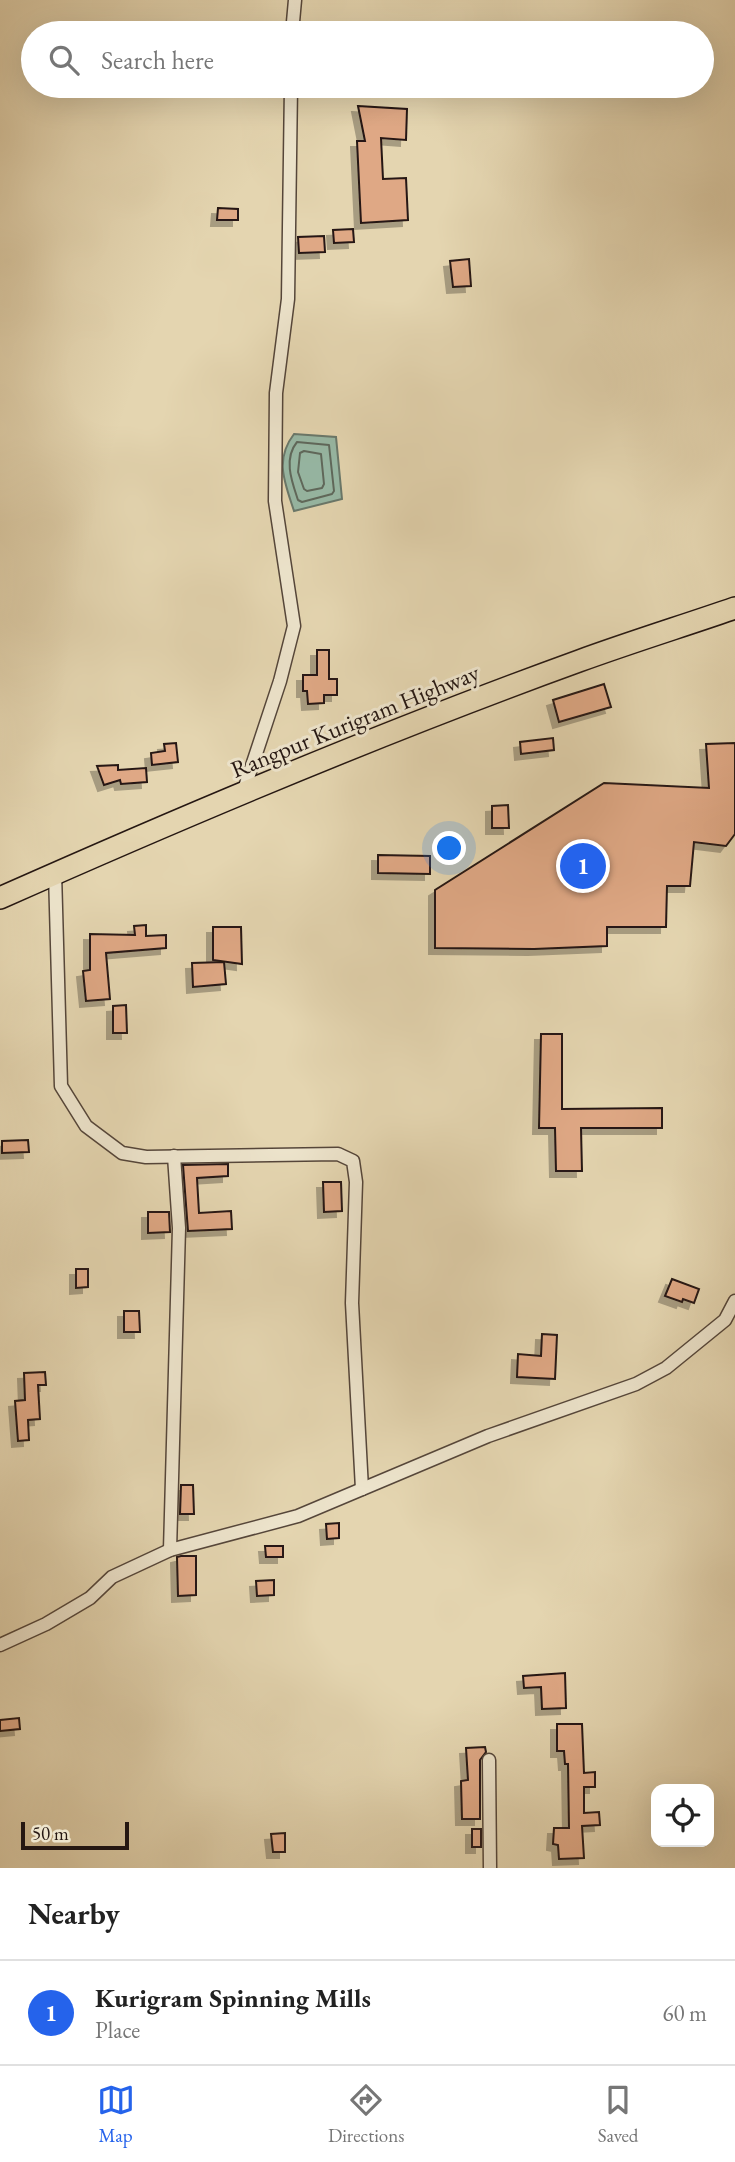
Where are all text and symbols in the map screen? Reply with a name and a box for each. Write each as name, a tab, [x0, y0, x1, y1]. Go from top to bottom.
search box	[21, 21, 714, 98]
icon: search	[45, 41, 83, 79]
text: Search here	[101, 43, 214, 77]
street label: Rangpur Kurigram Highway	[226, 656, 484, 785]
your location	[432, 831, 466, 865]
pin: 1	[560, 840, 606, 892]
map controls	[651, 1784, 714, 1847]
button: locate	[651, 1784, 714, 1847]
scale bar	[21, 1819, 130, 1851]
text: 50 m	[32, 1821, 69, 1846]
text: Nearby	[28, 1894, 120, 1933]
text: Kurigram Spinning Mills	[95, 1981, 371, 2015]
text: 1	[45, 1998, 57, 2028]
text: 60 m	[662, 1998, 707, 2028]
text: Place	[95, 2015, 140, 2045]
tab: Map	[97, 2081, 135, 2148]
tab: Directions	[328, 2081, 404, 2148]
tab: Saved	[598, 2081, 638, 2148]

